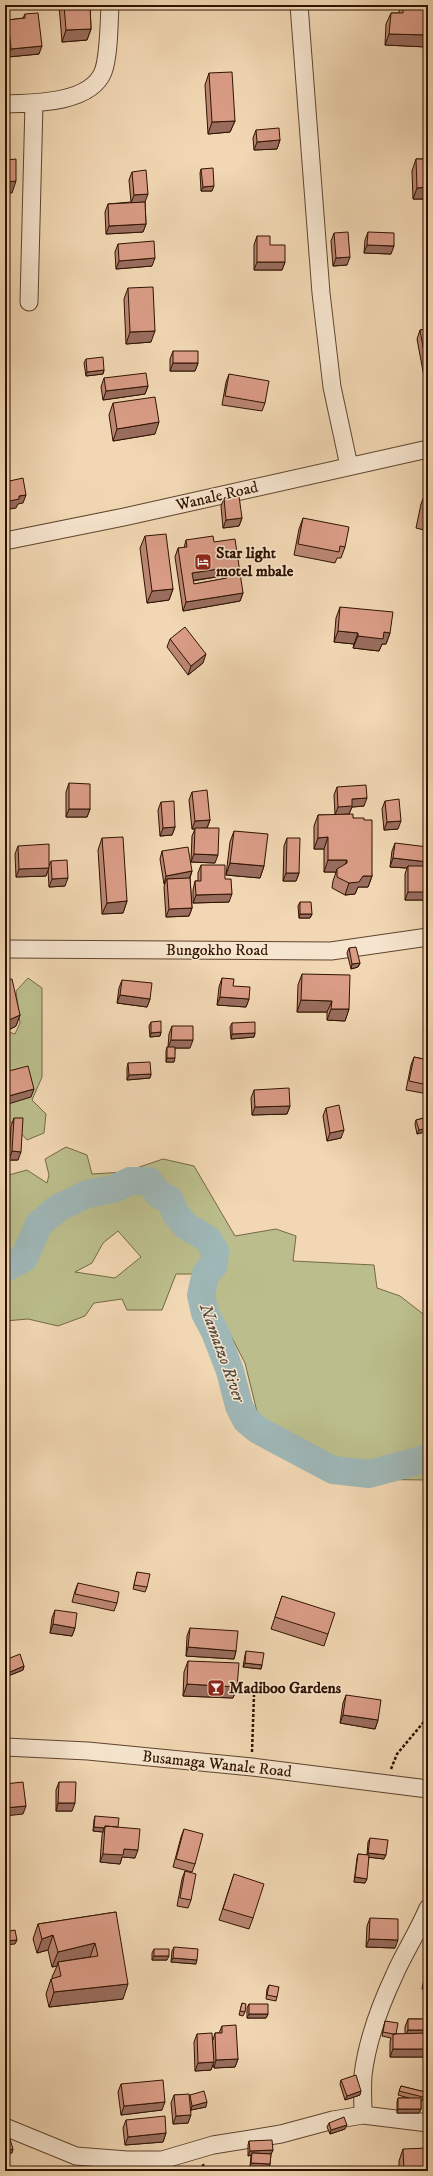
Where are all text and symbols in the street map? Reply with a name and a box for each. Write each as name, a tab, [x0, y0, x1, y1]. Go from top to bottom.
street label: Wanale Road	[173, 477, 260, 515]
place label: Star light motel mbale	[216, 543, 294, 581]
hotel icon: Star light motel mbale	[193, 552, 213, 572]
street label: Bungokho Road	[166, 940, 268, 960]
water label: Namatzo River	[194, 1300, 251, 1407]
bar icon: Madiboo Gardens	[206, 1678, 226, 1698]
place label: Madiboo Gardens	[229, 1678, 342, 1698]
street label: Busamaga Wanale Road	[141, 1746, 293, 1782]

